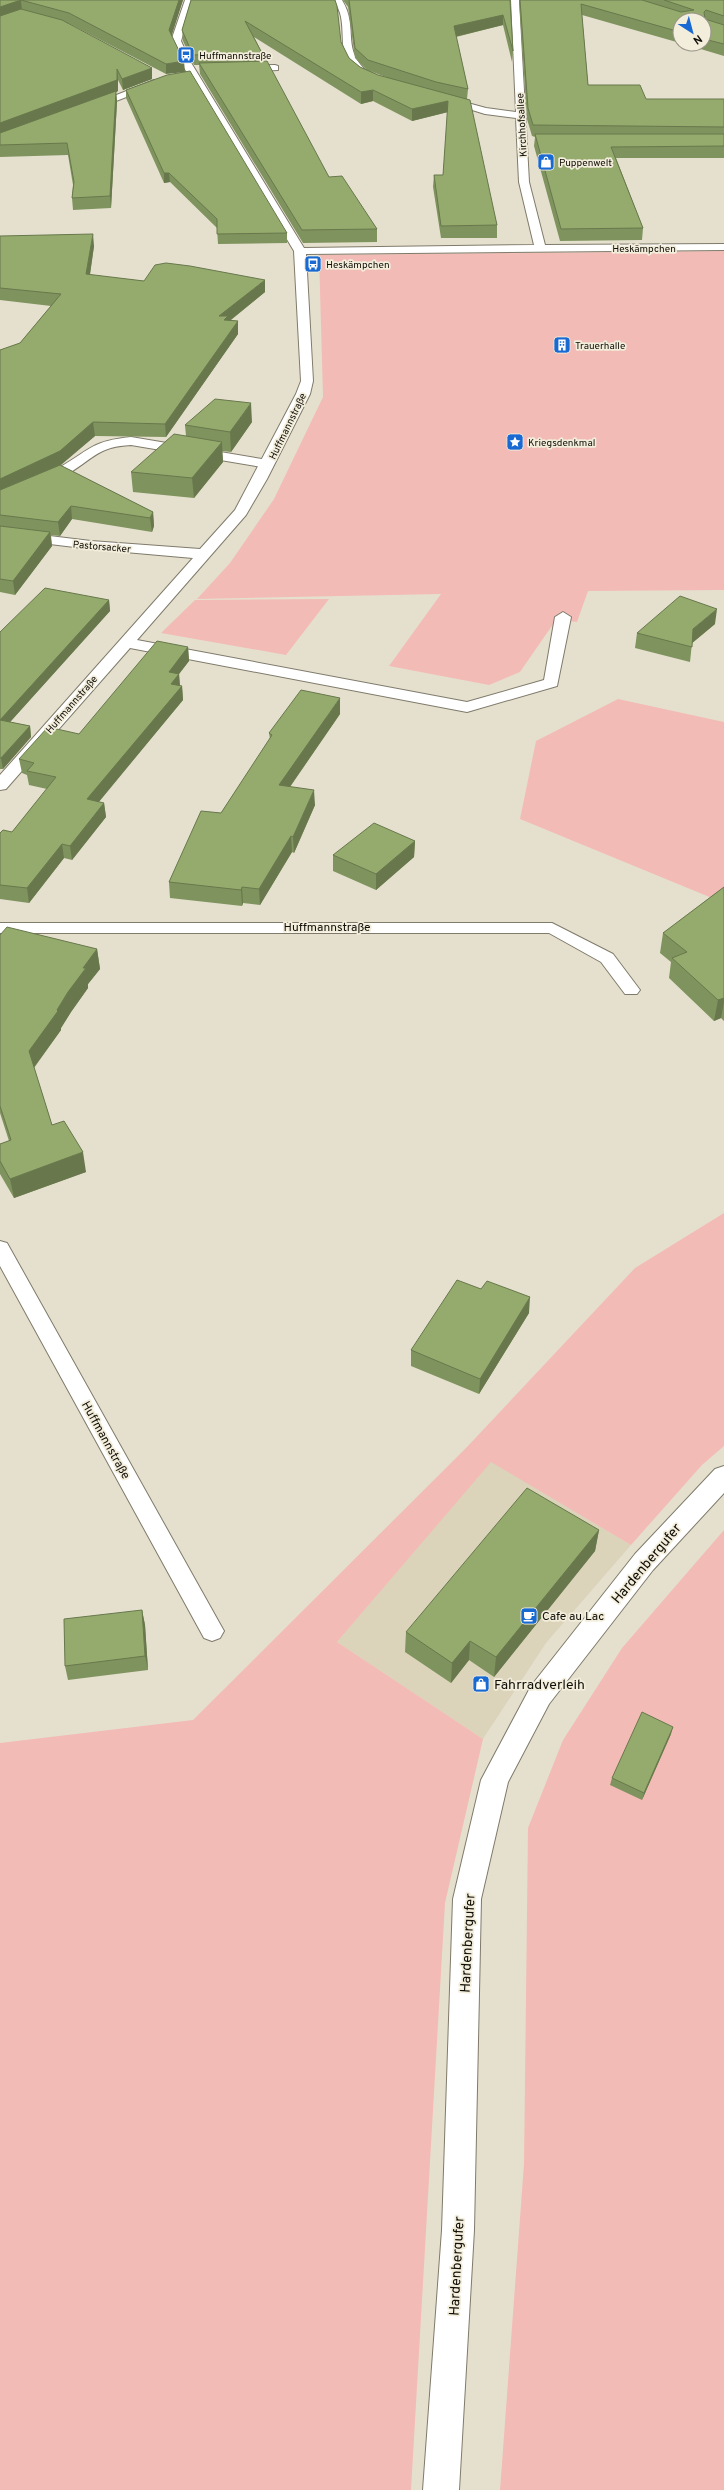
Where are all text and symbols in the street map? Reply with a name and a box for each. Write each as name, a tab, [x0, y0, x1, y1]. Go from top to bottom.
north arrow	[672, 12, 712, 52]
text: N	[690, 31, 705, 47]
bus stop icon: Huffmannstraße	[176, 45, 196, 65]
place label: Huffmannstraße	[199, 50, 272, 63]
street label: Kirchhofsallee	[514, 93, 531, 157]
shop icon: Puppenwelt	[536, 152, 556, 172]
place label: Puppenwelt	[559, 157, 612, 170]
street label: Heskämpchen	[612, 243, 676, 256]
bus stop icon: Heskämpchen	[303, 254, 323, 274]
place label: Heskämpchen	[326, 259, 390, 272]
building icon: Trauerhalle	[552, 335, 572, 355]
place label: Trauerhalle	[575, 340, 625, 353]
street label: Huffmannstraße	[267, 391, 310, 462]
place icon: Kriegsdenkmal	[505, 432, 525, 452]
place label: Kriegsdenkmal	[528, 437, 595, 450]
street label: Pastorsacker	[72, 538, 132, 557]
street label: Huffmannstraße	[43, 673, 101, 737]
street label: Huffmannstraße	[284, 920, 371, 936]
street label: Huffmannstraße	[77, 1399, 133, 1482]
street label: Hardenbergufer	[609, 1520, 686, 1608]
cafe icon: Cafe au Lac	[519, 1606, 539, 1626]
place label: Cafe au Lac	[542, 1609, 604, 1625]
shop icon: Fahrradverleih	[471, 1674, 491, 1694]
place label: Fahrradverleih	[494, 1677, 585, 1694]
street label: Hardenbergufer	[457, 1892, 480, 1993]
street label: Hardenbergufer	[446, 2215, 469, 2316]

